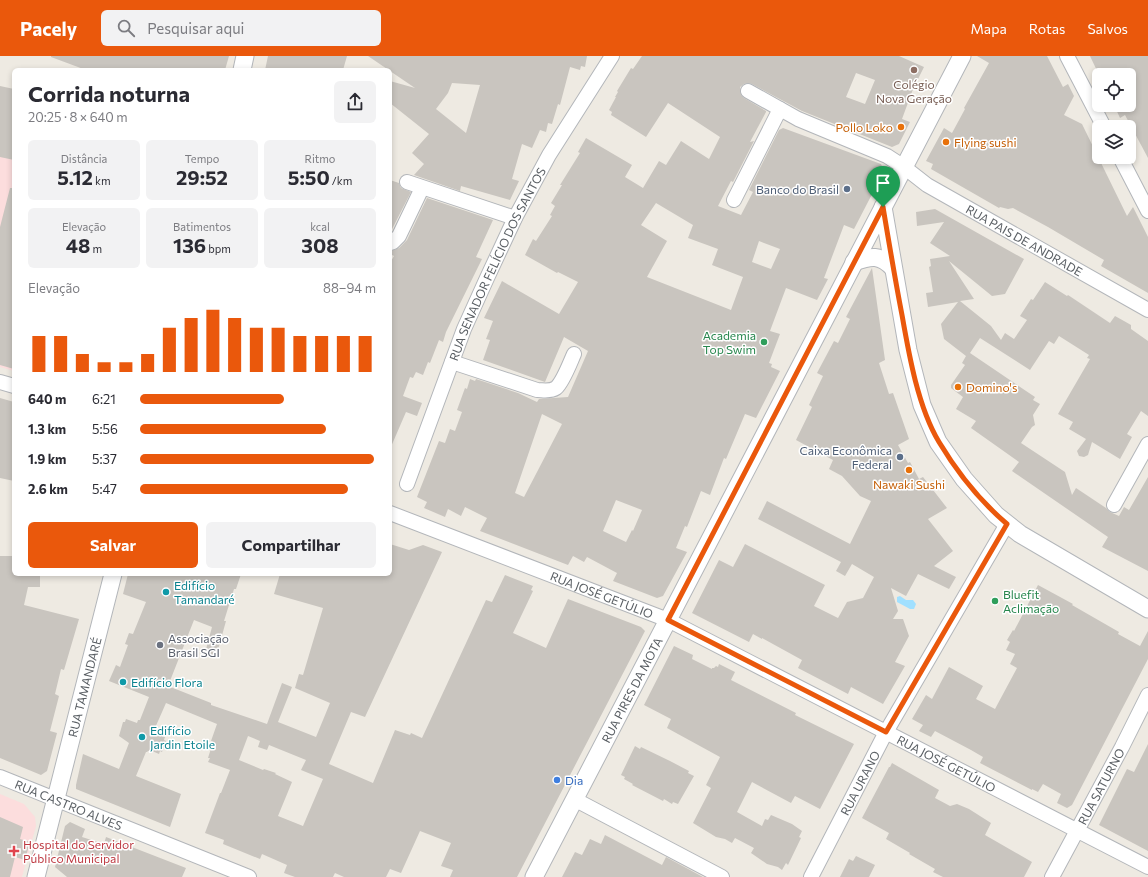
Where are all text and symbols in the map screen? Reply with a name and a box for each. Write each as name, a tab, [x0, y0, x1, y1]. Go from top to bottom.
search box	[101, 10, 381, 46]
text: Pacely	[20, 17, 77, 40]
icon: search	[115, 17, 137, 39]
text: Pesquisar aqui	[147, 19, 244, 37]
text: Mapa	[971, 20, 1007, 37]
text: Rotas	[1029, 20, 1065, 37]
text: Salvos	[1087, 20, 1128, 37]
marker: Colégio Nova Geração	[909, 65, 919, 75]
map controls	[1092, 68, 1136, 164]
button: locate	[1092, 68, 1136, 112]
place label: Colégio Nova Geração	[876, 77, 952, 105]
text: Corrida noturna	[28, 80, 190, 107]
button: share	[334, 81, 376, 123]
text: 20:25 · 8 × 640 m	[28, 109, 128, 125]
place label: Pollo Loko	[836, 120, 893, 134]
button: layers	[1092, 120, 1136, 164]
marker: Pollo Loko	[896, 122, 906, 132]
place label: Flying sushi	[954, 135, 1017, 149]
marker: Flying sushi	[941, 137, 951, 147]
text: Distância	[61, 152, 107, 165]
text: Tempo	[185, 152, 219, 165]
text: Ritmo	[305, 152, 335, 165]
text: 5.12	[57, 165, 93, 189]
text: 29:52	[176, 165, 228, 189]
text: 5:50	[288, 165, 330, 189]
street label: RUA SENADOR FELÍCIO DOS SANTOS	[446, 165, 548, 362]
pin	[866, 166, 900, 207]
icon: arrive	[872, 172, 894, 194]
text: km	[93, 174, 111, 187]
text: /km	[330, 174, 352, 187]
place label: Banco do Brasil	[756, 182, 839, 196]
marker: Banco do Brasil	[842, 184, 852, 194]
street label: RUA PAIS DE ANDRADE	[964, 202, 1085, 279]
text: Elevação	[62, 220, 106, 233]
text: Batimentos	[173, 220, 231, 233]
text: kcal	[310, 220, 330, 233]
text: 48	[66, 233, 90, 257]
text: 136	[173, 233, 206, 257]
text: 308	[301, 233, 339, 257]
text: m	[90, 242, 102, 255]
text: bpm	[206, 242, 231, 255]
text: Elevação	[28, 280, 80, 296]
text: 88–94 m	[323, 280, 376, 296]
place label: Academia Top Swim	[703, 328, 756, 356]
marker: Academia Top Swim	[759, 337, 769, 347]
place label: Domino's	[966, 380, 1018, 394]
marker: Domino's	[953, 382, 963, 392]
text: 640 m	[28, 391, 66, 407]
text: 6:21	[92, 391, 116, 407]
text: 1.3 km	[28, 421, 66, 437]
text: 5:56	[92, 421, 118, 437]
place label: Caixa Econômica Federal	[799, 443, 892, 471]
text: 1.9 km	[28, 451, 66, 467]
text: 5:37	[92, 451, 117, 467]
marker: Caixa Econômica Federal	[895, 452, 905, 462]
marker: Nawaki Sushi	[904, 465, 914, 475]
place label: Nawaki Sushi	[873, 477, 945, 491]
text: 2.6 km	[28, 481, 68, 497]
text: 5:47	[92, 481, 117, 497]
button: Salvar	[28, 522, 198, 568]
button: Compartilhar	[206, 522, 376, 568]
street label: RUA JOSÉ GETÚLIO	[548, 568, 655, 621]
place label: Edifício Tamandaré	[174, 578, 235, 606]
marker: Edifício Tamandaré	[161, 587, 171, 597]
place label: Bluefit Aclimação	[1003, 587, 1059, 615]
marker: Bluefit Aclimação	[990, 596, 1000, 606]
place label: Associação Brasil SGI	[168, 631, 229, 659]
street label: RUA PIRES DA MOTA	[598, 635, 665, 745]
street label: RUA TAMANDARÉ	[65, 636, 104, 738]
marker: Associação Brasil SGI	[155, 640, 165, 650]
place label: Edifício Flora	[131, 675, 203, 689]
marker: Edifício Flora	[118, 677, 128, 687]
place label: Edifício Jardin Etoile	[150, 723, 215, 752]
marker: Edifício Jardin Etoile	[137, 732, 147, 742]
street label: RUA JOSÉ GETÚLIO	[895, 732, 998, 795]
street label: RUA SATURNO	[1075, 746, 1127, 827]
street label: RUA URANO	[837, 748, 882, 818]
place label: Dia	[565, 773, 583, 787]
marker: Dia	[552, 775, 562, 785]
street label: RUA CASTRO ALVES	[13, 777, 124, 832]
place label: Hospital do Servidor Público Municipal	[23, 837, 134, 865]
marker: Hospital do Servidor Público Municipal	[8, 845, 20, 857]

